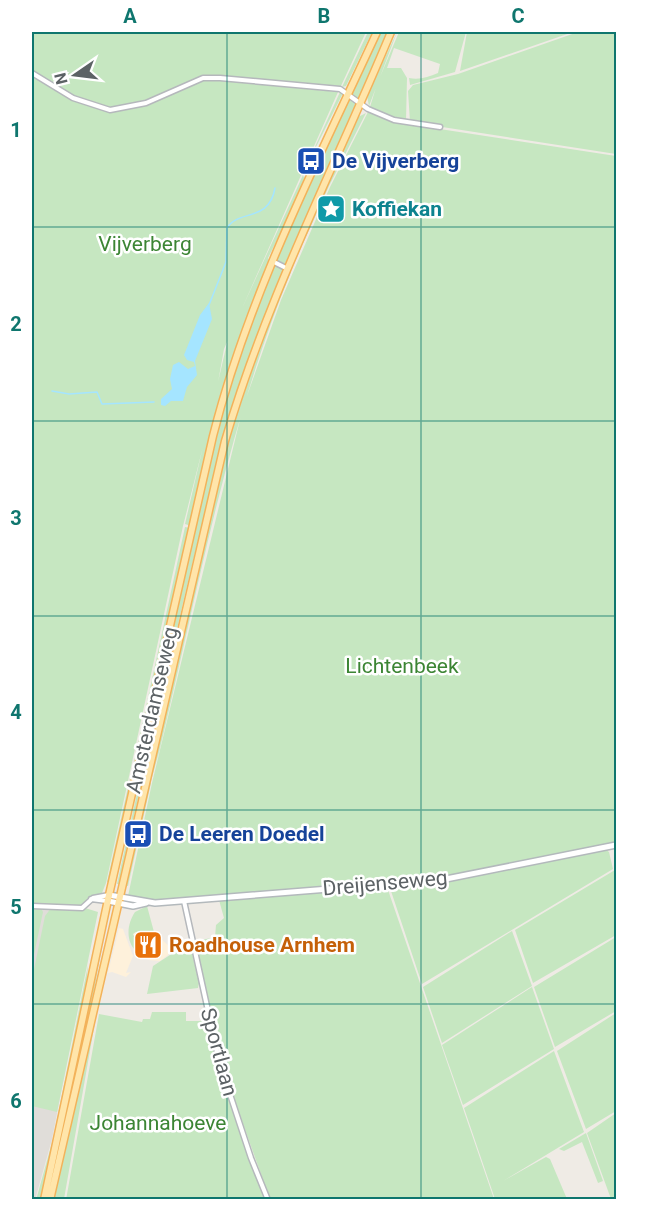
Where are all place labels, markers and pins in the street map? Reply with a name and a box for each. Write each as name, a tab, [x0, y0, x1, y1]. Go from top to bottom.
bus stop icon: De Vijverberg	[295, 145, 327, 177]
place label: De Vijverberg	[332, 149, 459, 173]
place icon: Koffiekan	[315, 193, 347, 225]
place label: Koffiekan	[352, 197, 442, 221]
bus stop icon: De Leeren Doedel	[122, 818, 154, 850]
place label: De Leeren Doedel	[159, 822, 325, 846]
restaurant icon: Roadhouse Arnhem	[132, 929, 164, 961]
place label: Roadhouse Arnhem	[169, 933, 355, 957]

